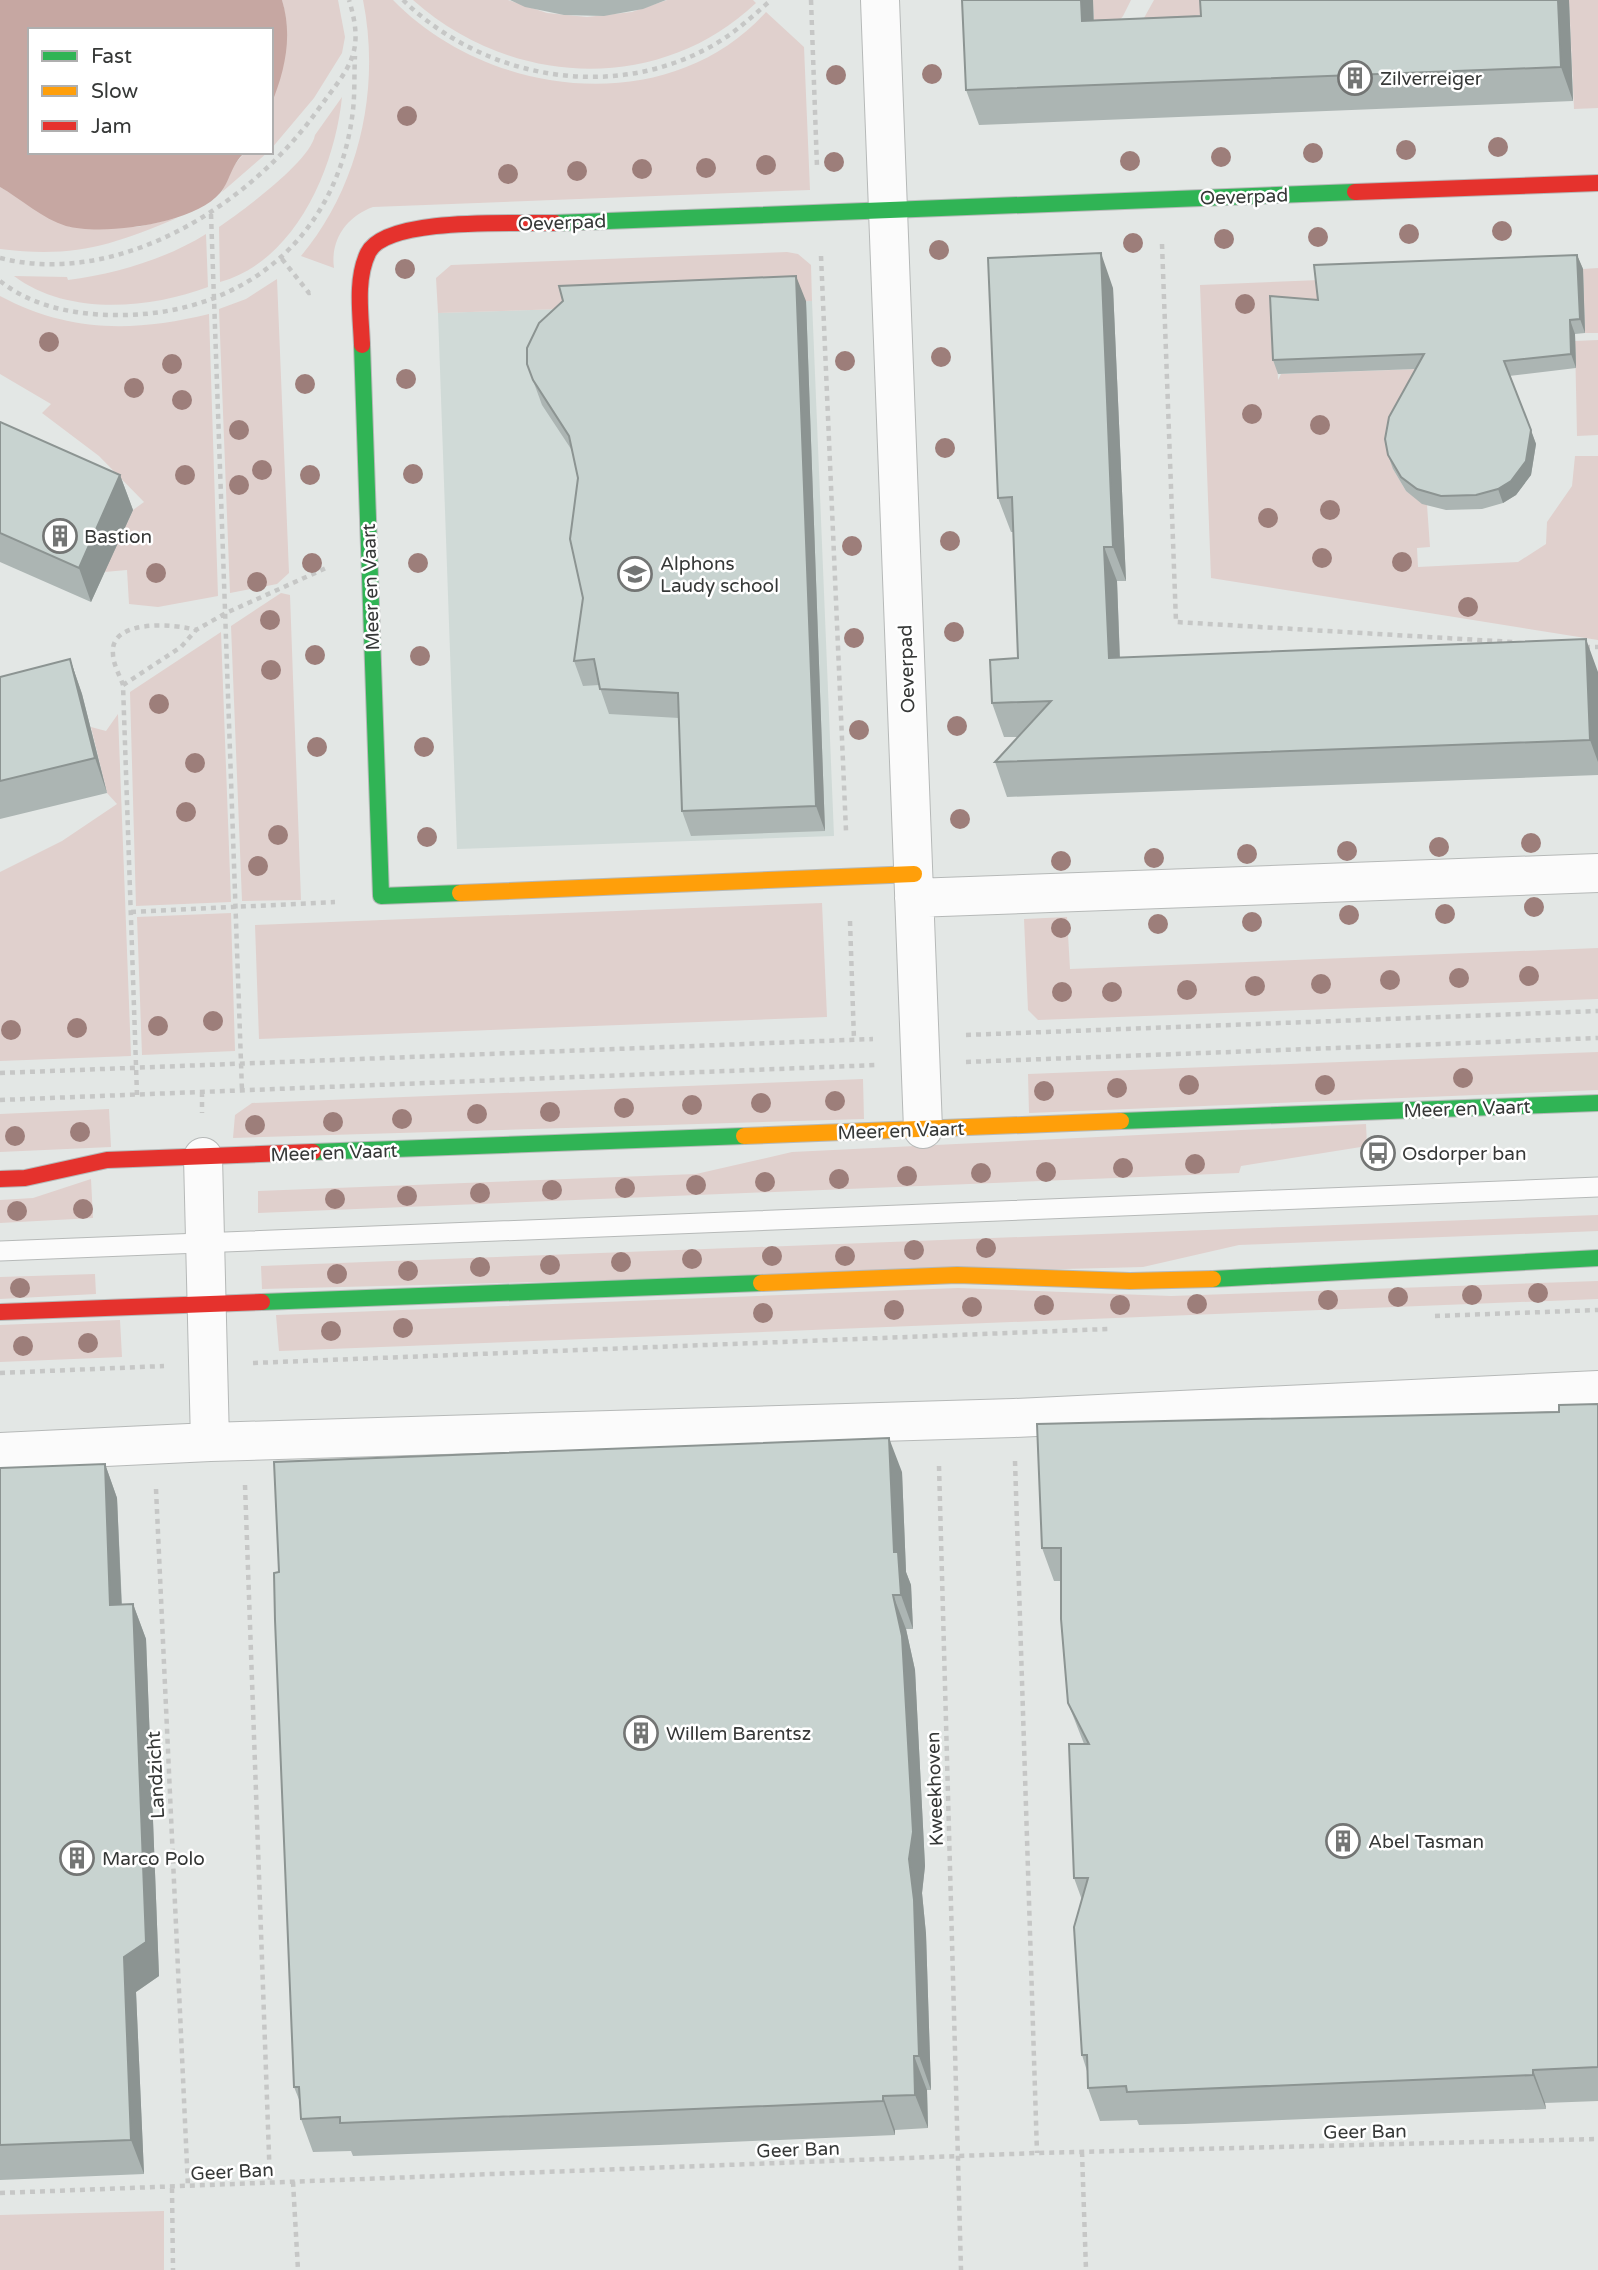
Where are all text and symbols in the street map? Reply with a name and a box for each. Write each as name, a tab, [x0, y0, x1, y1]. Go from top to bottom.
legend	[28, 28, 273, 154]
text: Fast	[91, 44, 132, 69]
building icon: Zilverreiger	[1336, 59, 1374, 97]
place label: Zilverreiger	[1380, 68, 1483, 90]
text: Slow	[91, 79, 139, 104]
text: Jam	[91, 114, 132, 139]
street label: Oeverpad	[1199, 184, 1289, 210]
street label: Oeverpad	[517, 210, 607, 236]
building icon: Bastion	[41, 517, 79, 555]
street label: Meer en Vaart	[358, 523, 384, 651]
place label: Bastion	[84, 526, 152, 548]
place label: Alphons Laudy school	[660, 553, 779, 597]
school or university icon: Alphons Laudy school	[616, 555, 654, 593]
street label: Oeverpad	[894, 624, 920, 714]
street label: Meer en Vaart	[1403, 1096, 1531, 1122]
street label: Meer en Vaart	[837, 1118, 965, 1144]
bus stop icon: Osdorper ban	[1359, 1134, 1397, 1172]
street label: Meer en Vaart	[270, 1140, 398, 1166]
place label: Osdorper ban	[1402, 1143, 1526, 1165]
building icon: Willem Barentsz	[622, 1714, 660, 1752]
place label: Willem Barentsz	[666, 1723, 811, 1745]
street label: Landzicht	[143, 1730, 169, 1820]
street label: Kweekhoven	[922, 1731, 948, 1847]
building icon: Abel Tasman	[1324, 1822, 1362, 1860]
place label: Abel Tasman	[1368, 1831, 1484, 1853]
building icon: Marco Polo	[58, 1839, 96, 1877]
place label: Marco Polo	[102, 1848, 205, 1870]
street label: Geer Ban	[1323, 2120, 1407, 2144]
street label: Geer Ban	[756, 2138, 840, 2162]
street label: Geer Ban	[190, 2159, 274, 2185]

